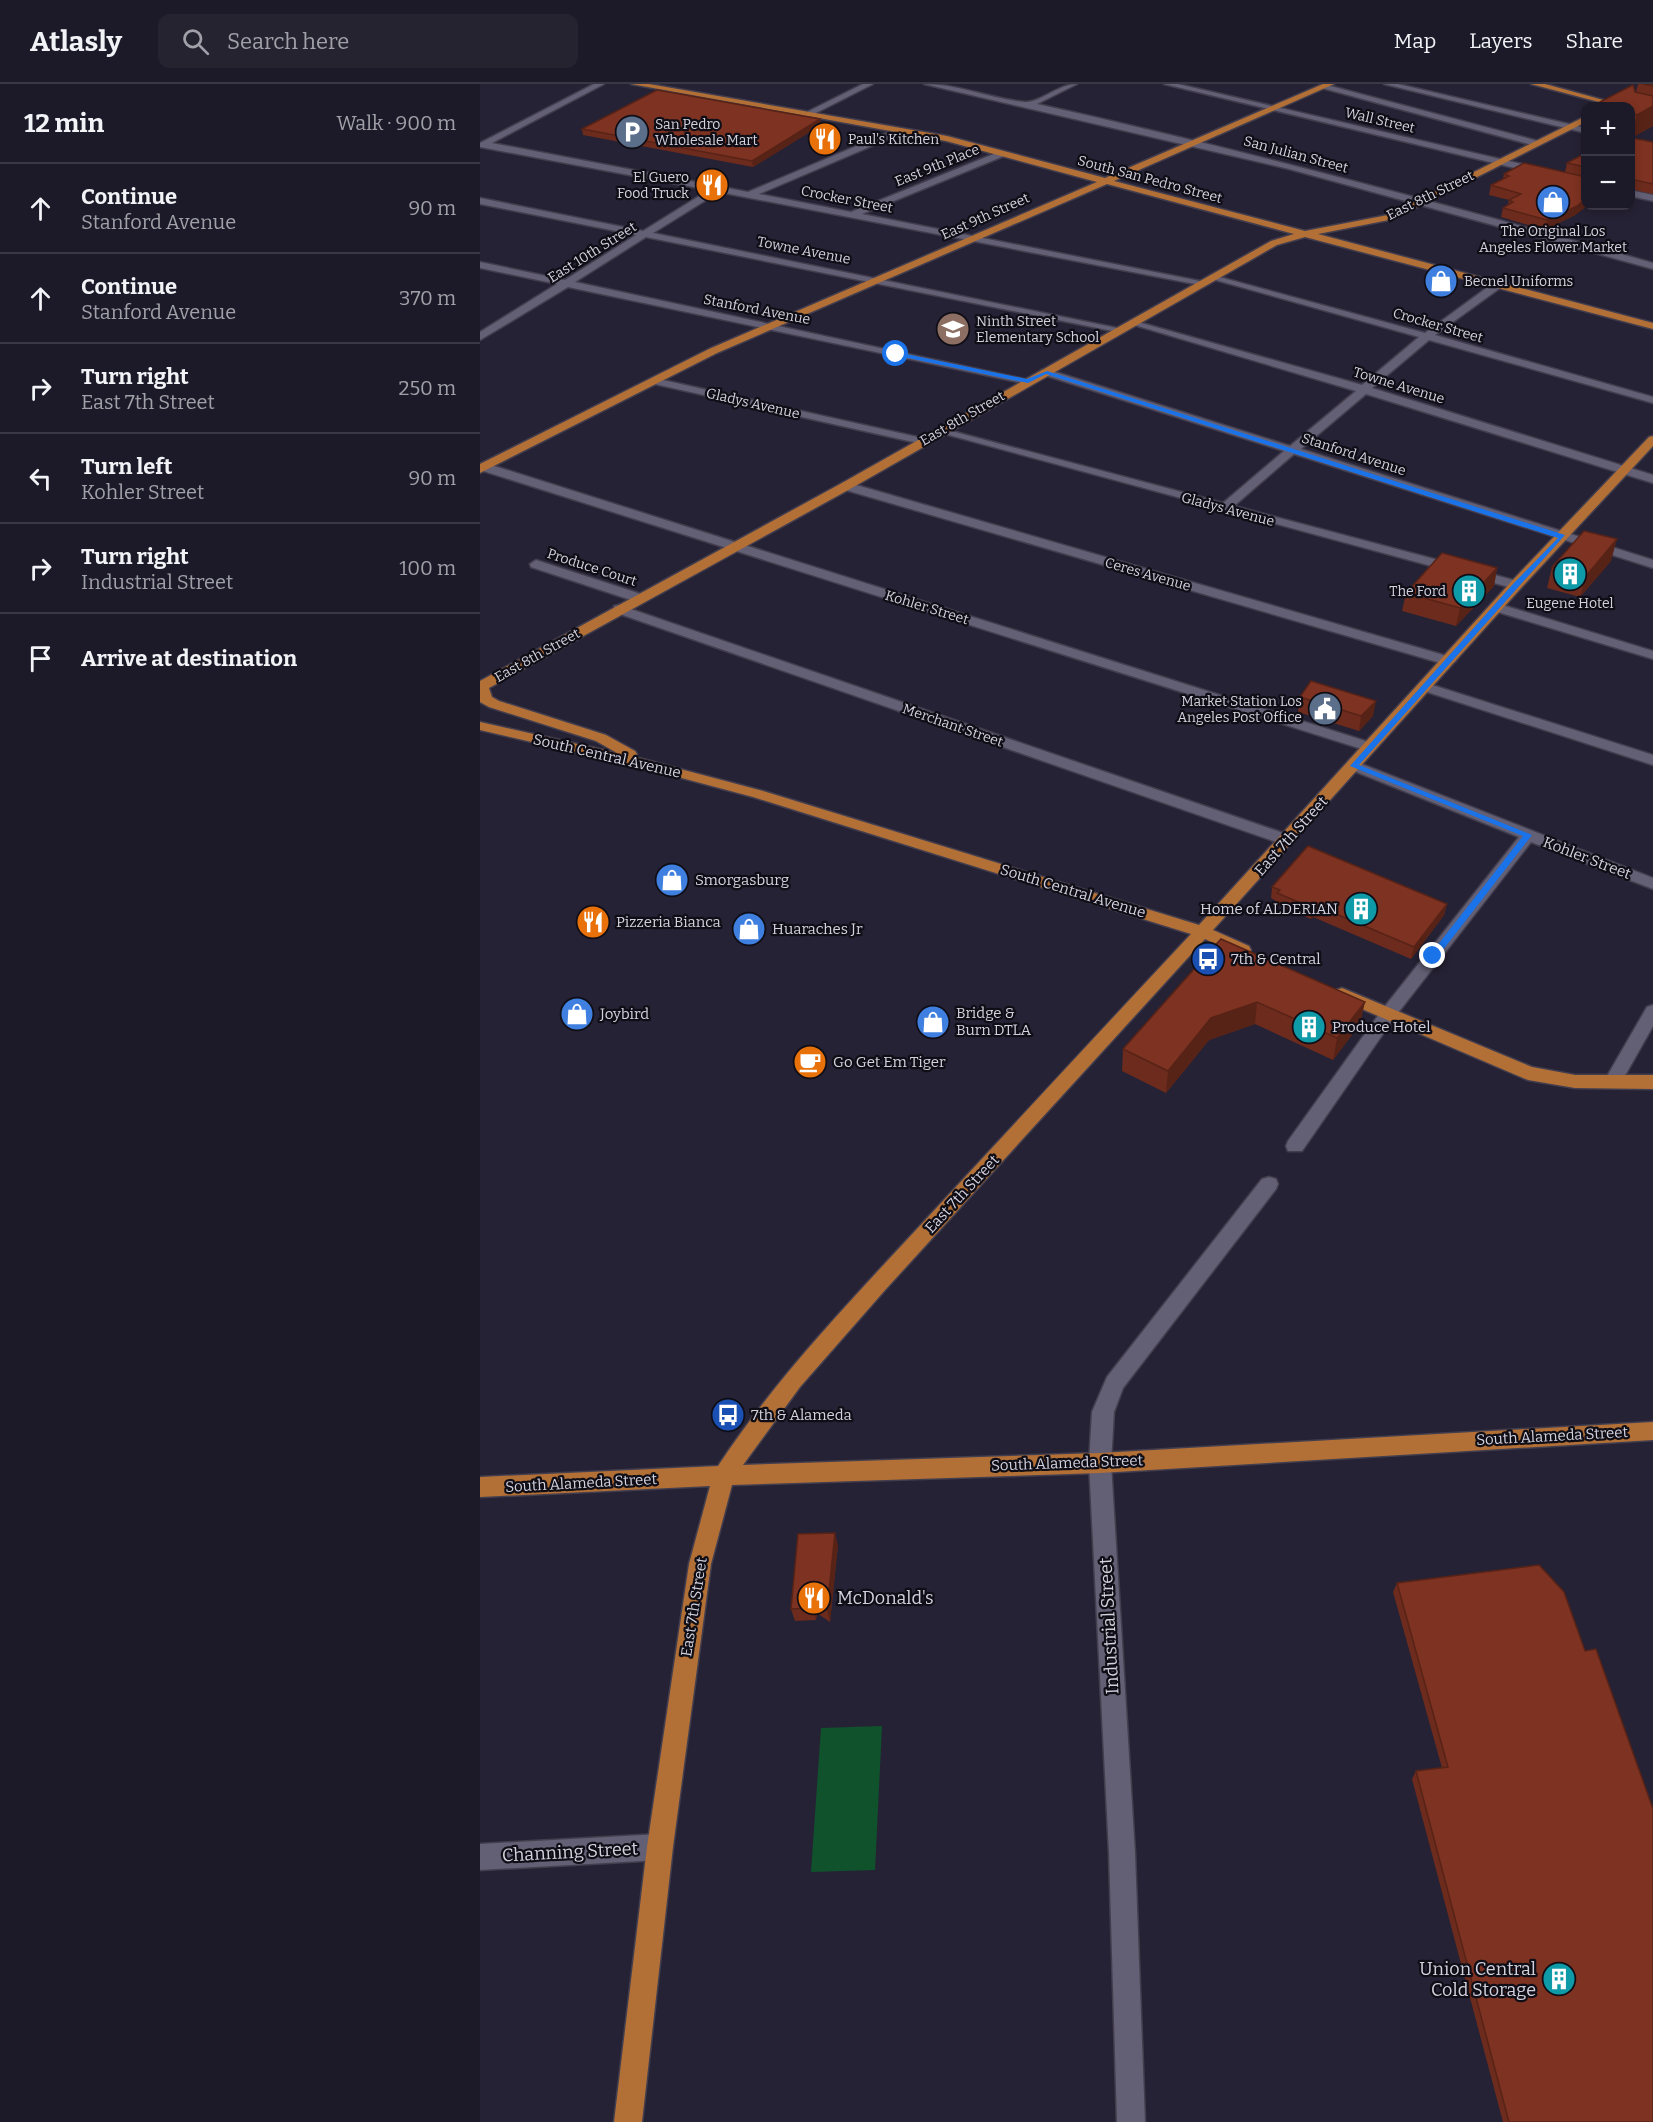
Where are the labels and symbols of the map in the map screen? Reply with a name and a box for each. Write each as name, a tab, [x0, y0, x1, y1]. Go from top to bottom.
street label: Wall Street	[1343, 104, 1416, 137]
parking icon: San Pedro Wholesale Mart	[614, 114, 650, 150]
place label: San Pedro Wholesale Mart	[655, 116, 758, 149]
restaurant icon: Paul's Kitchen	[807, 121, 843, 157]
place label: Paul's Kitchen	[848, 131, 939, 148]
street label: San Julian Street	[1242, 132, 1350, 177]
street label: East 9th Place	[892, 141, 982, 190]
street label: South San Pedro Street	[1076, 152, 1224, 207]
restaurant icon: El Guero Food Truck	[694, 167, 730, 203]
street label: East 8th Street	[1384, 167, 1477, 224]
place label: El Guero Food Truck	[617, 169, 689, 202]
street label: Crocker Street	[800, 182, 894, 217]
shop icon: The Original Los Angeles Flower Market	[1535, 184, 1571, 220]
street label: East 9th Street	[938, 189, 1032, 244]
street label: East 10th Street	[545, 218, 640, 286]
place label: The Original Los Angeles Flower Market	[1479, 223, 1627, 256]
street label: Towne Avenue	[756, 233, 852, 268]
shop icon: Becnel Uniforms	[1423, 263, 1459, 299]
place label: Becnel Uniforms	[1464, 273, 1573, 290]
street label: Stanford Avenue	[702, 291, 812, 328]
street label: Crocker Street	[1391, 304, 1485, 346]
school or university icon: Ninth Street Elementary School	[935, 311, 971, 347]
place label: Ninth Street Elementary School	[976, 313, 1099, 346]
route start	[882, 340, 908, 366]
street label: Towne Avenue	[1351, 363, 1447, 407]
street label: Gladys Avenue	[704, 384, 801, 423]
street label: East 8th Street	[917, 387, 1008, 450]
street label: Stanford Avenue	[1300, 430, 1408, 479]
street label: Gladys Avenue	[1180, 489, 1276, 530]
street label: Produce Court	[545, 545, 639, 590]
street label: Ceres Avenue	[1103, 554, 1193, 595]
building icon: Eugene Hotel	[1552, 556, 1588, 592]
building icon: The Ford	[1451, 573, 1487, 609]
place label: The Ford	[1389, 583, 1446, 600]
street label: Kohler Street	[883, 587, 971, 628]
place label: Eugene Hotel	[1526, 595, 1614, 612]
street label: East 8th Street	[492, 625, 583, 686]
public building icon: Market Station Los Angeles Post Office	[1307, 691, 1343, 727]
place label: Market Station Los Angeles Post Office	[1177, 693, 1302, 726]
street label: Merchant Street	[900, 700, 1005, 751]
street label: South Central Avenue	[531, 730, 683, 782]
street label: East 7th Street	[1251, 792, 1332, 879]
street label: Kohler Street	[1541, 833, 1634, 883]
street label: South Central Avenue	[998, 860, 1148, 922]
shop icon: Smorgasburg	[654, 862, 690, 898]
place label: Smorgasburg	[695, 871, 789, 889]
building icon: Home of ALDERIAN	[1343, 891, 1379, 927]
place label: Home of ALDERIAN	[1200, 900, 1338, 918]
restaurant icon: Pizzeria Bianca	[575, 904, 611, 940]
shop icon: Huaraches Jr	[731, 911, 767, 947]
place label: Pizzeria Bianca	[616, 913, 721, 931]
place label: Huaraches Jr	[772, 920, 863, 938]
bus stop icon: 7th & Central	[1190, 941, 1226, 977]
route end	[1419, 942, 1445, 968]
place label: 7th & Central	[1231, 950, 1321, 968]
shop icon: Joybird	[559, 996, 595, 1032]
shop icon: Bridge & Burn DTLA	[915, 1004, 951, 1040]
place label: Bridge & Burn DTLA	[956, 1004, 1032, 1039]
place label: Joybird	[599, 1005, 649, 1023]
building icon: Produce Hotel	[1291, 1009, 1327, 1045]
place label: Produce Hotel	[1332, 1018, 1431, 1036]
cafe icon: Go Get Em Tiger	[792, 1044, 828, 1080]
place label: Go Get Em Tiger	[833, 1053, 946, 1071]
street label: East 7th Street	[921, 1151, 1003, 1237]
bus stop icon: 7th & Alameda	[710, 1397, 746, 1433]
place label: 7th & Alameda	[751, 1406, 852, 1424]
street label: South Alameda Street	[1476, 1423, 1629, 1449]
street label: South Alameda Street	[991, 1451, 1144, 1475]
street label: South Alameda Street	[505, 1470, 658, 1496]
street label: East 7th Street	[677, 1555, 711, 1658]
street label: Industrial Street	[1094, 1557, 1124, 1695]
restaurant icon: McDonald's	[796, 1580, 832, 1616]
place label: McDonald's	[837, 1587, 934, 1609]
street label: Channing Street	[501, 1837, 639, 1867]
place label: Union Central Cold Storage	[1419, 1958, 1536, 2001]
building icon: Union Central Cold Storage	[1541, 1961, 1577, 1997]

